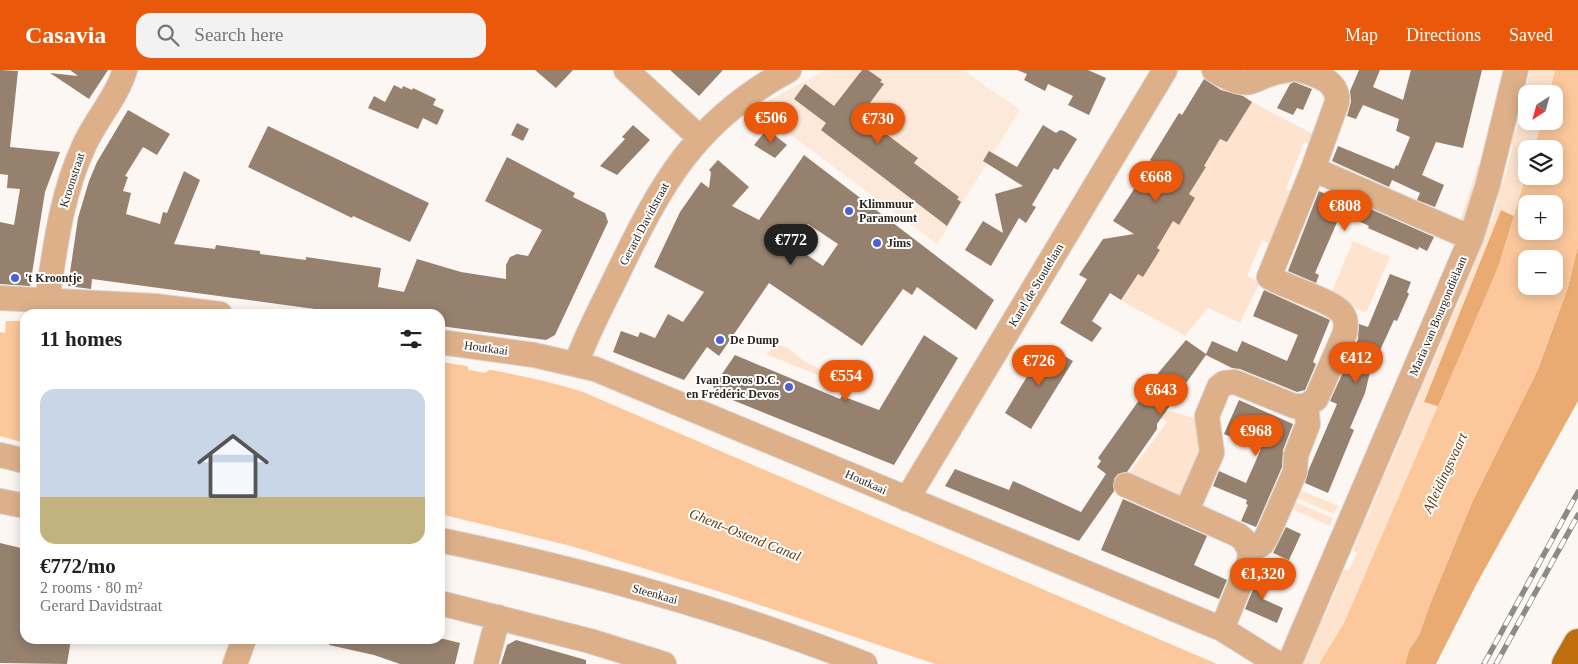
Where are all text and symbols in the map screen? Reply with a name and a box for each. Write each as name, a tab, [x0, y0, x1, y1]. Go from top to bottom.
search box	[136, 13, 486, 58]
icon: search	[154, 21, 182, 49]
text: Casavia	[25, 22, 106, 48]
text: Search here	[194, 24, 283, 45]
text: Map	[1345, 25, 1378, 45]
text: Directions	[1406, 25, 1481, 45]
text: Saved	[1509, 25, 1553, 45]
north arrow	[1518, 85, 1562, 130]
map controls	[1518, 85, 1563, 295]
pin: €506	[741, 102, 801, 144]
pin: €730	[848, 102, 908, 145]
text: €506	[755, 109, 787, 126]
text: €730	[862, 110, 894, 127]
button: layers	[1518, 140, 1563, 185]
street label: Kroonstraat	[57, 150, 88, 209]
pin: €668	[1126, 160, 1186, 203]
text: €668	[1140, 168, 1172, 185]
street label: Gerard Davidstraat	[616, 180, 672, 268]
pin: €808	[1315, 190, 1375, 232]
button: +	[1518, 195, 1563, 240]
place label: Klimmuur Paramount	[859, 197, 917, 225]
text: €808	[1329, 197, 1361, 214]
marker: Klimmuur Paramount	[843, 205, 855, 217]
pin: €772	[761, 224, 821, 266]
text: €772	[775, 231, 807, 248]
place label: Jims	[887, 236, 911, 250]
marker: Jims	[871, 237, 883, 249]
street label: Karel de Stoutelaan	[1006, 241, 1066, 329]
button: −	[1518, 250, 1563, 295]
street label: Maria van Bourgondiëlaan	[1406, 254, 1470, 378]
place label: 't Kroontje	[25, 271, 82, 285]
marker: 't Kroontje	[9, 272, 21, 284]
icon: filters	[397, 325, 425, 353]
text: 11 homes	[40, 327, 122, 351]
place label: De Dump	[730, 333, 779, 347]
marker: De Dump	[714, 334, 726, 346]
street label: Houtkaai	[463, 338, 509, 358]
pin: €412	[1326, 342, 1386, 384]
pin: €726	[1009, 344, 1069, 387]
text: €412	[1340, 349, 1372, 366]
text: €726	[1023, 352, 1055, 369]
pin: €554	[816, 360, 876, 402]
text: €554	[830, 367, 862, 384]
place label: Ivan Devos D.C. en Frédéric Devos	[686, 373, 779, 401]
pin: €643	[1131, 374, 1191, 416]
marker: Ivan Devos D.C. en Frédéric Devos	[783, 381, 795, 393]
text: €643	[1145, 381, 1177, 398]
pin: €968	[1226, 414, 1286, 457]
icon: home	[188, 421, 278, 511]
text: €968	[1240, 422, 1272, 439]
water label: Afleidingsvaart	[1420, 430, 1471, 516]
street label: Houtkaai	[843, 467, 890, 498]
water label: Ghent–Ostend Canal	[687, 506, 803, 564]
text: €772/mo	[40, 554, 116, 578]
pin: €1,320	[1222, 558, 1304, 600]
text: €1,320	[1241, 565, 1285, 582]
text: 2 rooms · 80 m²	[40, 579, 143, 596]
street label: Steenkaai	[631, 581, 680, 607]
text: Gerard Davidstraat	[40, 597, 162, 614]

